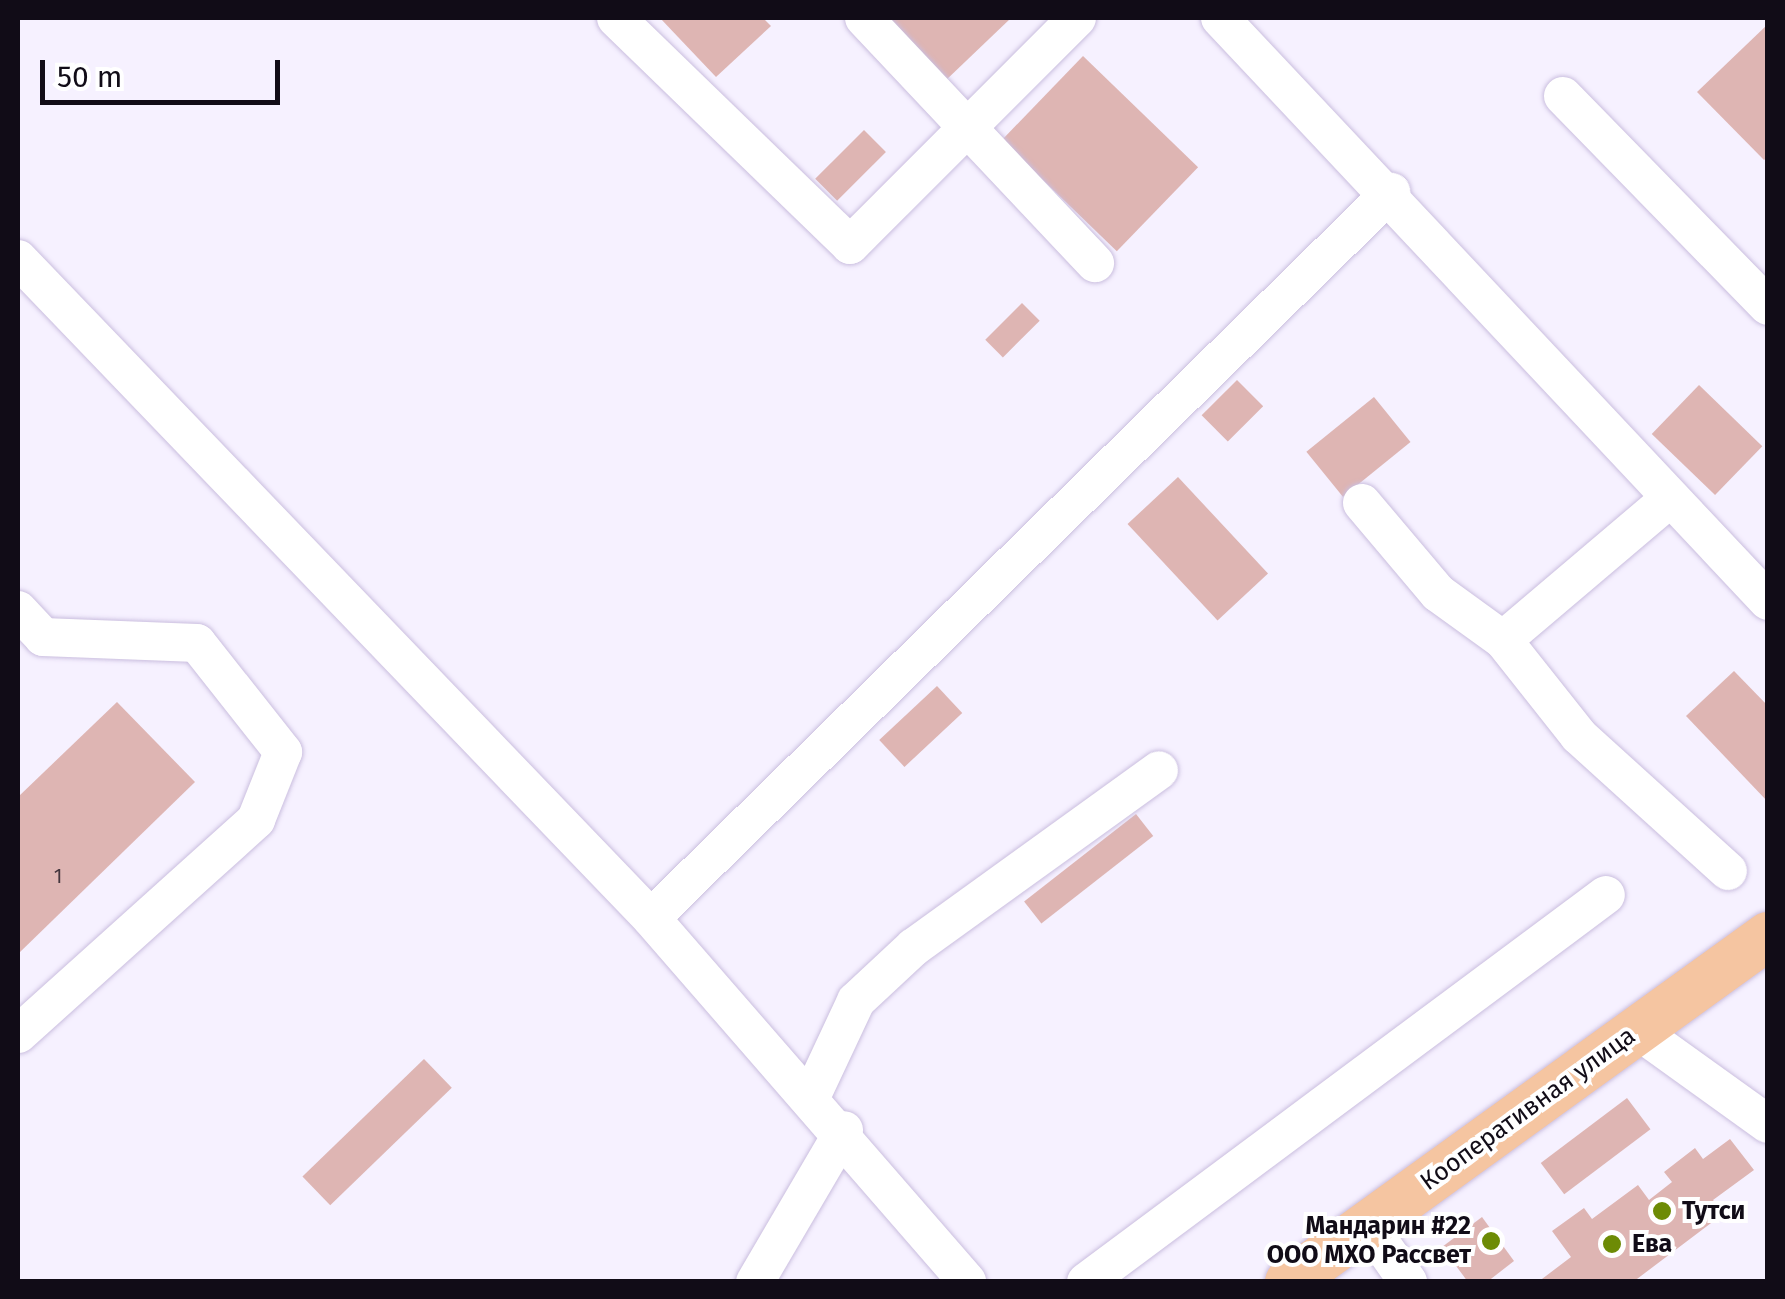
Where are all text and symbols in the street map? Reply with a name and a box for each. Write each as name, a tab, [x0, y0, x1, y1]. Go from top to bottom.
scale bar	[45, 40, 285, 102]
text: 50 m	[57, 59, 122, 95]
house number: 1	[54, 864, 62, 888]
street label: Кооперативная улица	[1415, 1021, 1641, 1197]
place label: Тутси	[1682, 1196, 1745, 1226]
marker: Тутси	[1651, 1200, 1673, 1222]
place label: Мандарин #22 ООО МХО Рассвет	[1267, 1212, 1471, 1271]
place label: Ева	[1632, 1229, 1672, 1259]
marker: Мандарин #22 ООО МХО Рассвет	[1480, 1230, 1502, 1252]
marker: Ева	[1601, 1233, 1623, 1255]

